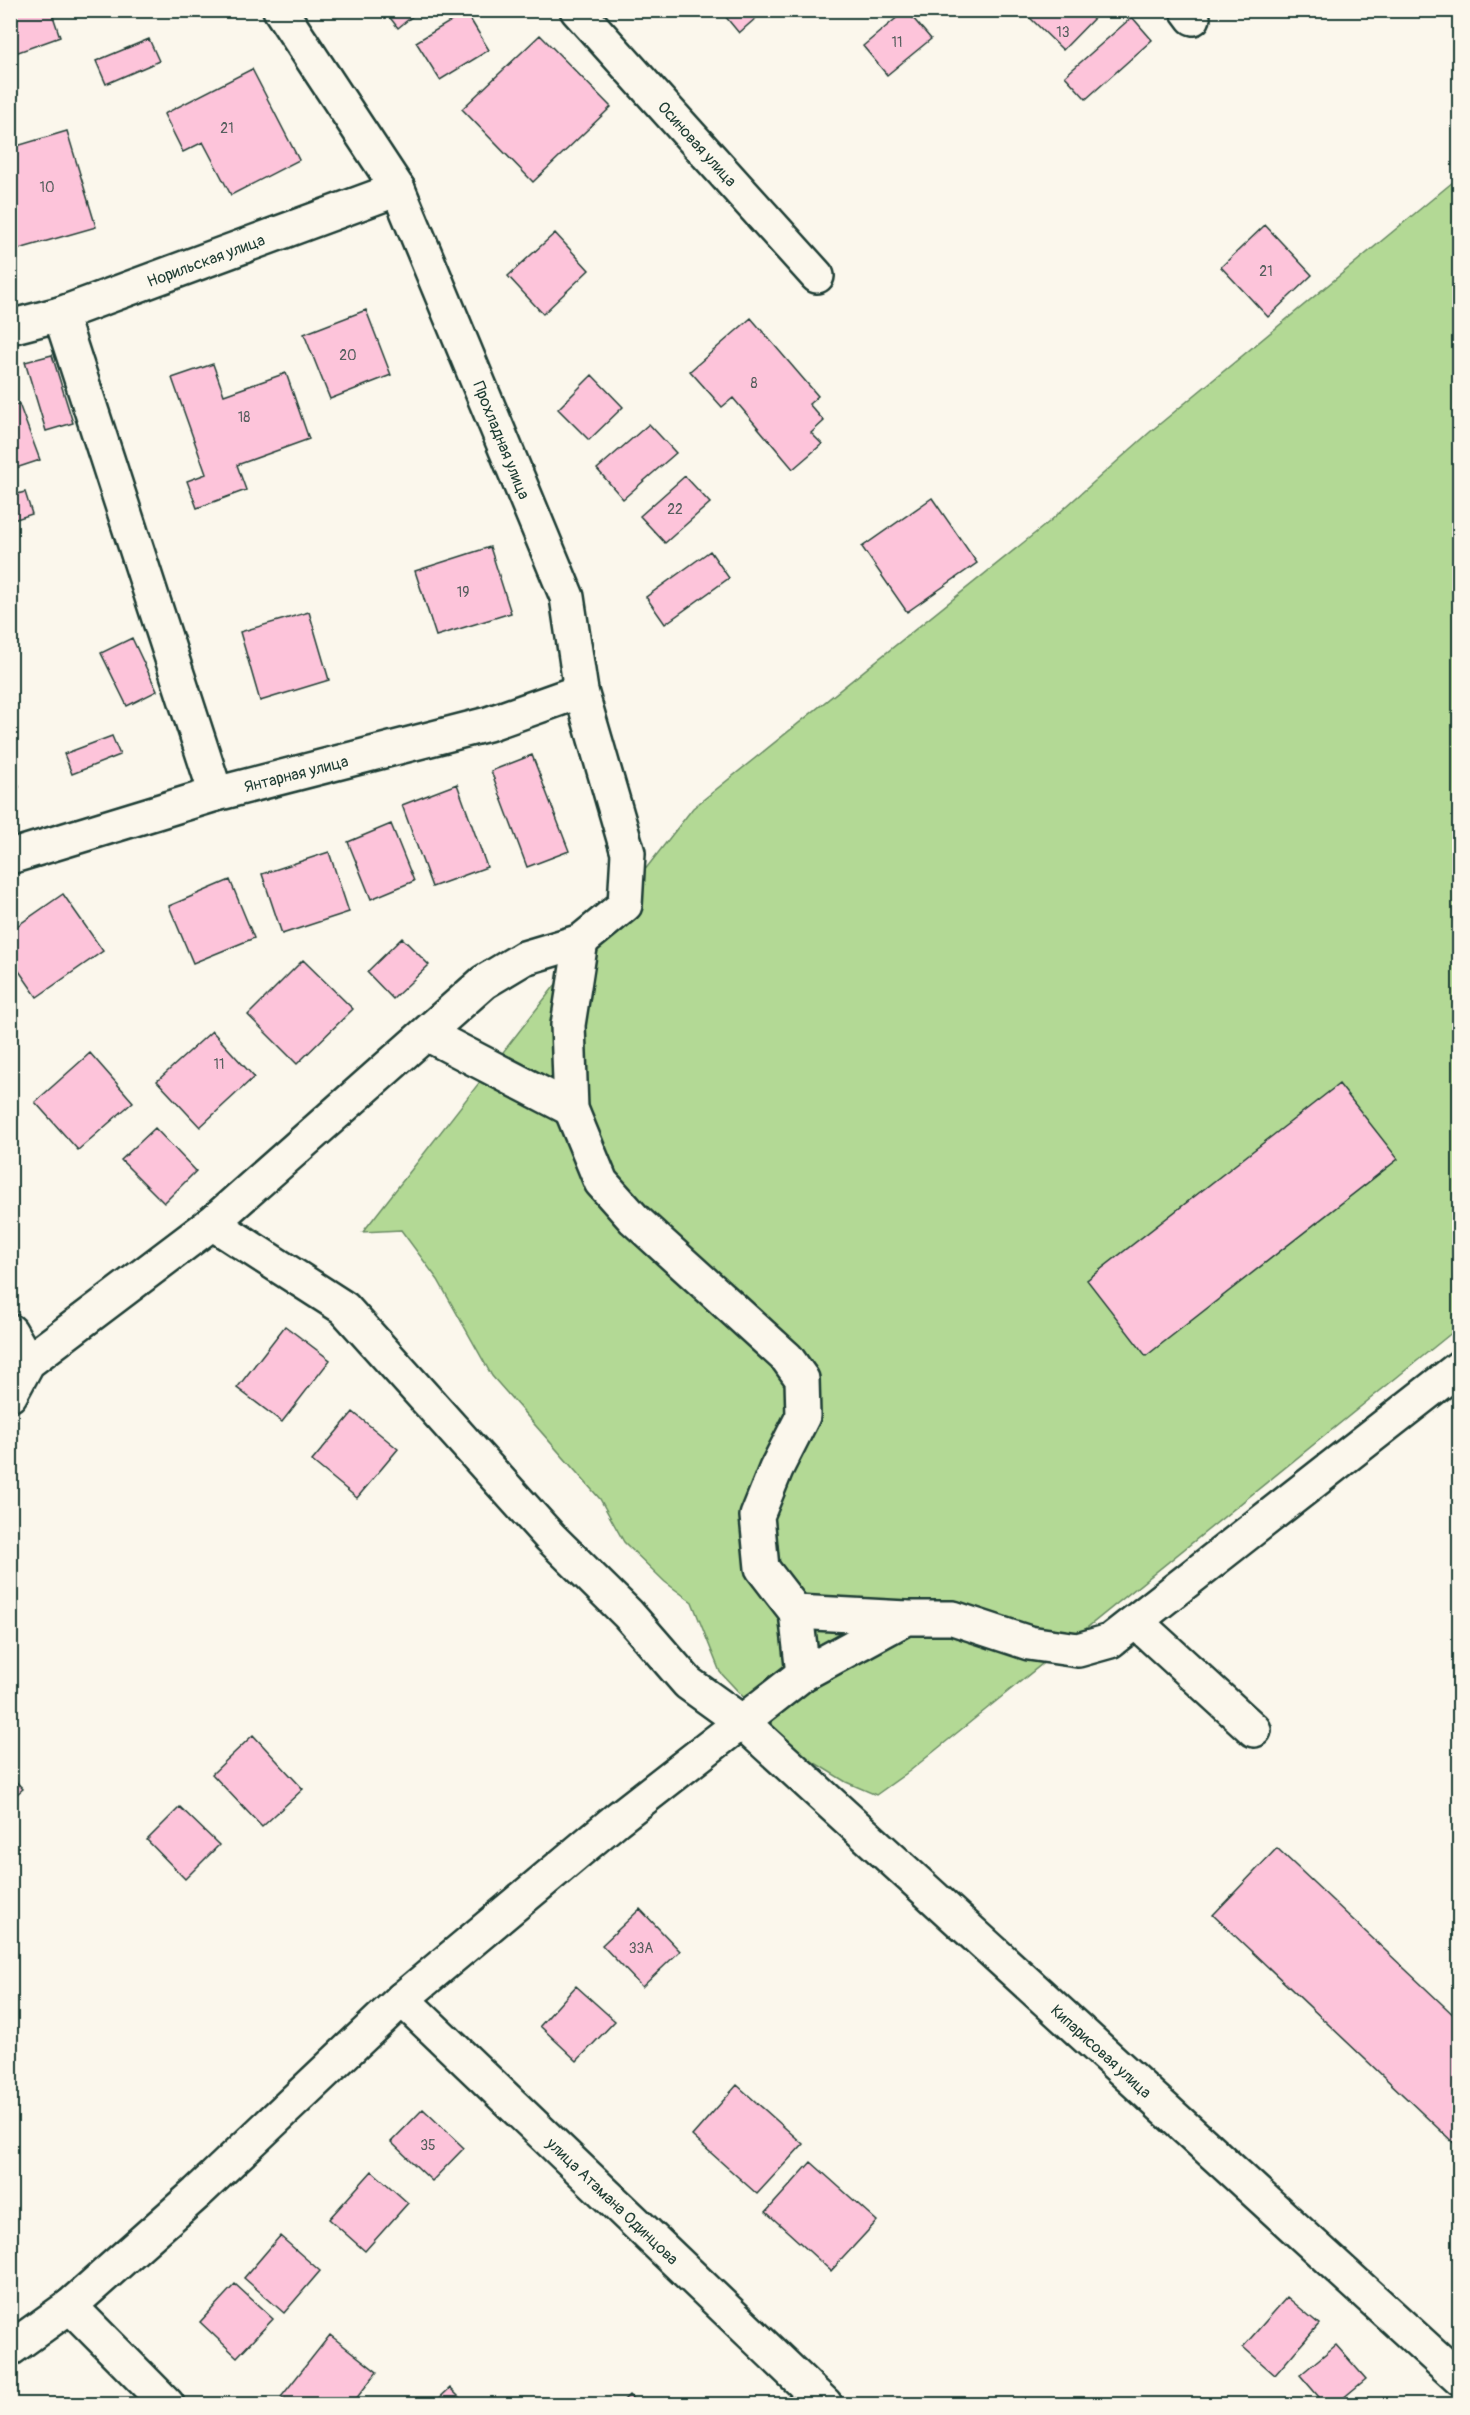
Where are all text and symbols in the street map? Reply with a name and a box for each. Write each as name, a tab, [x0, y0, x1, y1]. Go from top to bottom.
house number: 13	[1056, 24, 1070, 41]
house number: 11	[892, 34, 902, 51]
street label: Осиновая улица	[653, 97, 741, 191]
house number: 21	[220, 120, 234, 137]
house number: 10	[39, 179, 55, 196]
street label: Норильская улица	[144, 230, 268, 292]
house number: 21	[1259, 263, 1273, 280]
house number: 20	[339, 347, 357, 364]
house number: 8	[750, 375, 758, 392]
street label: Прохладная улица	[468, 378, 534, 502]
house number: 18	[238, 409, 250, 426]
house number: 22	[667, 501, 683, 518]
house number: 19	[457, 584, 469, 601]
street label: Янтарная улица	[242, 751, 350, 797]
house number: 11	[214, 1056, 224, 1073]
house number: 33А	[629, 1940, 653, 1957]
street label: Кипарисовая улица	[1046, 2001, 1155, 2103]
street label: улица Атамана Одинцова	[541, 2133, 682, 2269]
house number: 35	[420, 2137, 436, 2154]

